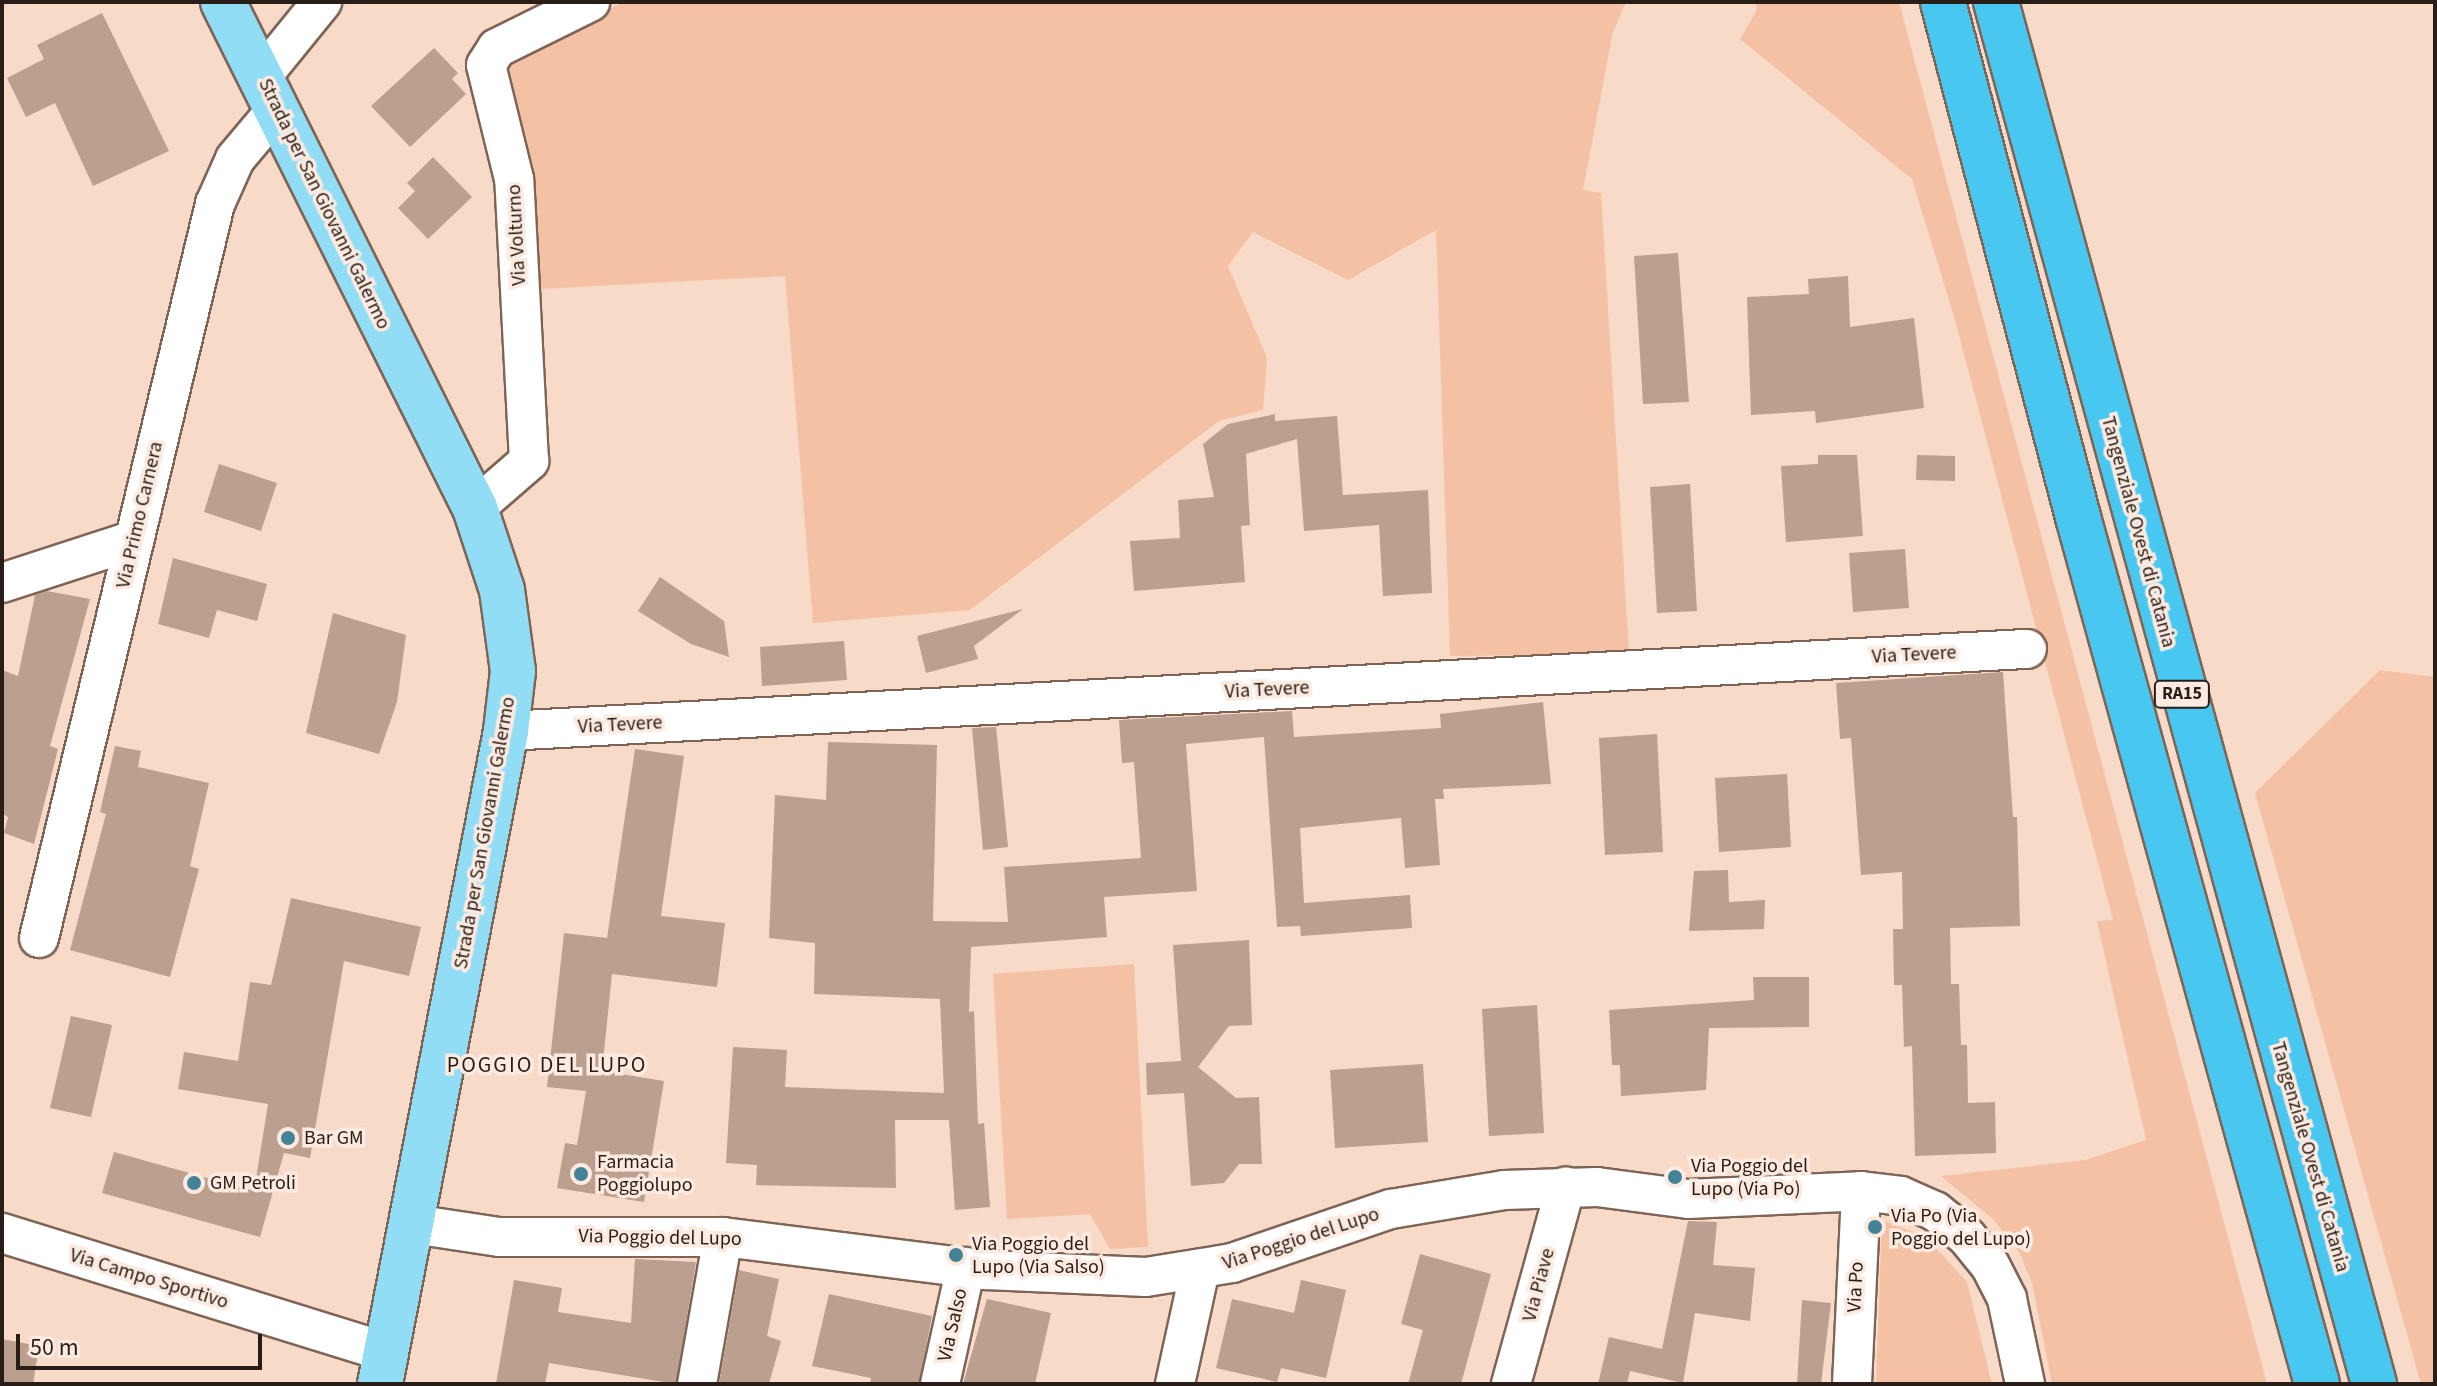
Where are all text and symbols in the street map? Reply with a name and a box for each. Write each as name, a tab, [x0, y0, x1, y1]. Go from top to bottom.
street label: Strada per San Giovanni Galermo	[253, 75, 395, 333]
street label: Via Volturno	[502, 184, 532, 286]
street label: Tangenziale Ovest di Catania	[2096, 414, 2180, 650]
street label: Via Primo Carnera	[111, 439, 169, 591]
street label: Via Tevere	[1871, 641, 1957, 669]
street label: Via Tevere	[1224, 676, 1310, 704]
road number: RA15	[2152, 680, 2212, 708]
street label: Strada per San Giovanni Galermo	[449, 695, 521, 971]
street label: Via Tevere	[577, 711, 663, 739]
street label: Tangenziale Ovest di Catania	[2266, 1039, 2354, 1275]
district label: POGGIO DEL LUPO	[447, 1053, 647, 1079]
place label: Bar GM	[304, 1126, 364, 1150]
marker: Bar GM	[279, 1129, 297, 1147]
place label: Farmacia Poggiolupo	[597, 1150, 693, 1197]
place label: Via Poggio del Lupo (Via Po)	[1691, 1154, 1808, 1201]
marker: Farmacia Poggiolupo	[572, 1165, 590, 1183]
marker: Via Poggio del Lupo (Via Po)	[1666, 1168, 1684, 1186]
place label: GM Petroli	[210, 1171, 296, 1195]
marker: GM Petroli	[185, 1174, 203, 1192]
street label: Via Poggio del Lupo	[1220, 1202, 1382, 1276]
place label: Via Po (Via Poggio del Lupo)	[1891, 1204, 2031, 1251]
marker: Via Po (Via Poggio del Lupo)	[1866, 1218, 1884, 1236]
street label: Via Poggio del Lupo	[578, 1225, 742, 1251]
place label: Via Poggio del Lupo (Via Salso)	[972, 1232, 1105, 1279]
street label: Via Campo Sportivo	[67, 1243, 231, 1315]
marker: Via Poggio del Lupo (Via Salso)	[947, 1246, 965, 1264]
street label: Via Piave	[1518, 1246, 1560, 1324]
street label: Via Po	[1843, 1261, 1869, 1313]
street label: Via Salso	[933, 1286, 973, 1364]
scale bar	[20, 1318, 266, 1368]
text: 50 m	[30, 1330, 79, 1365]

